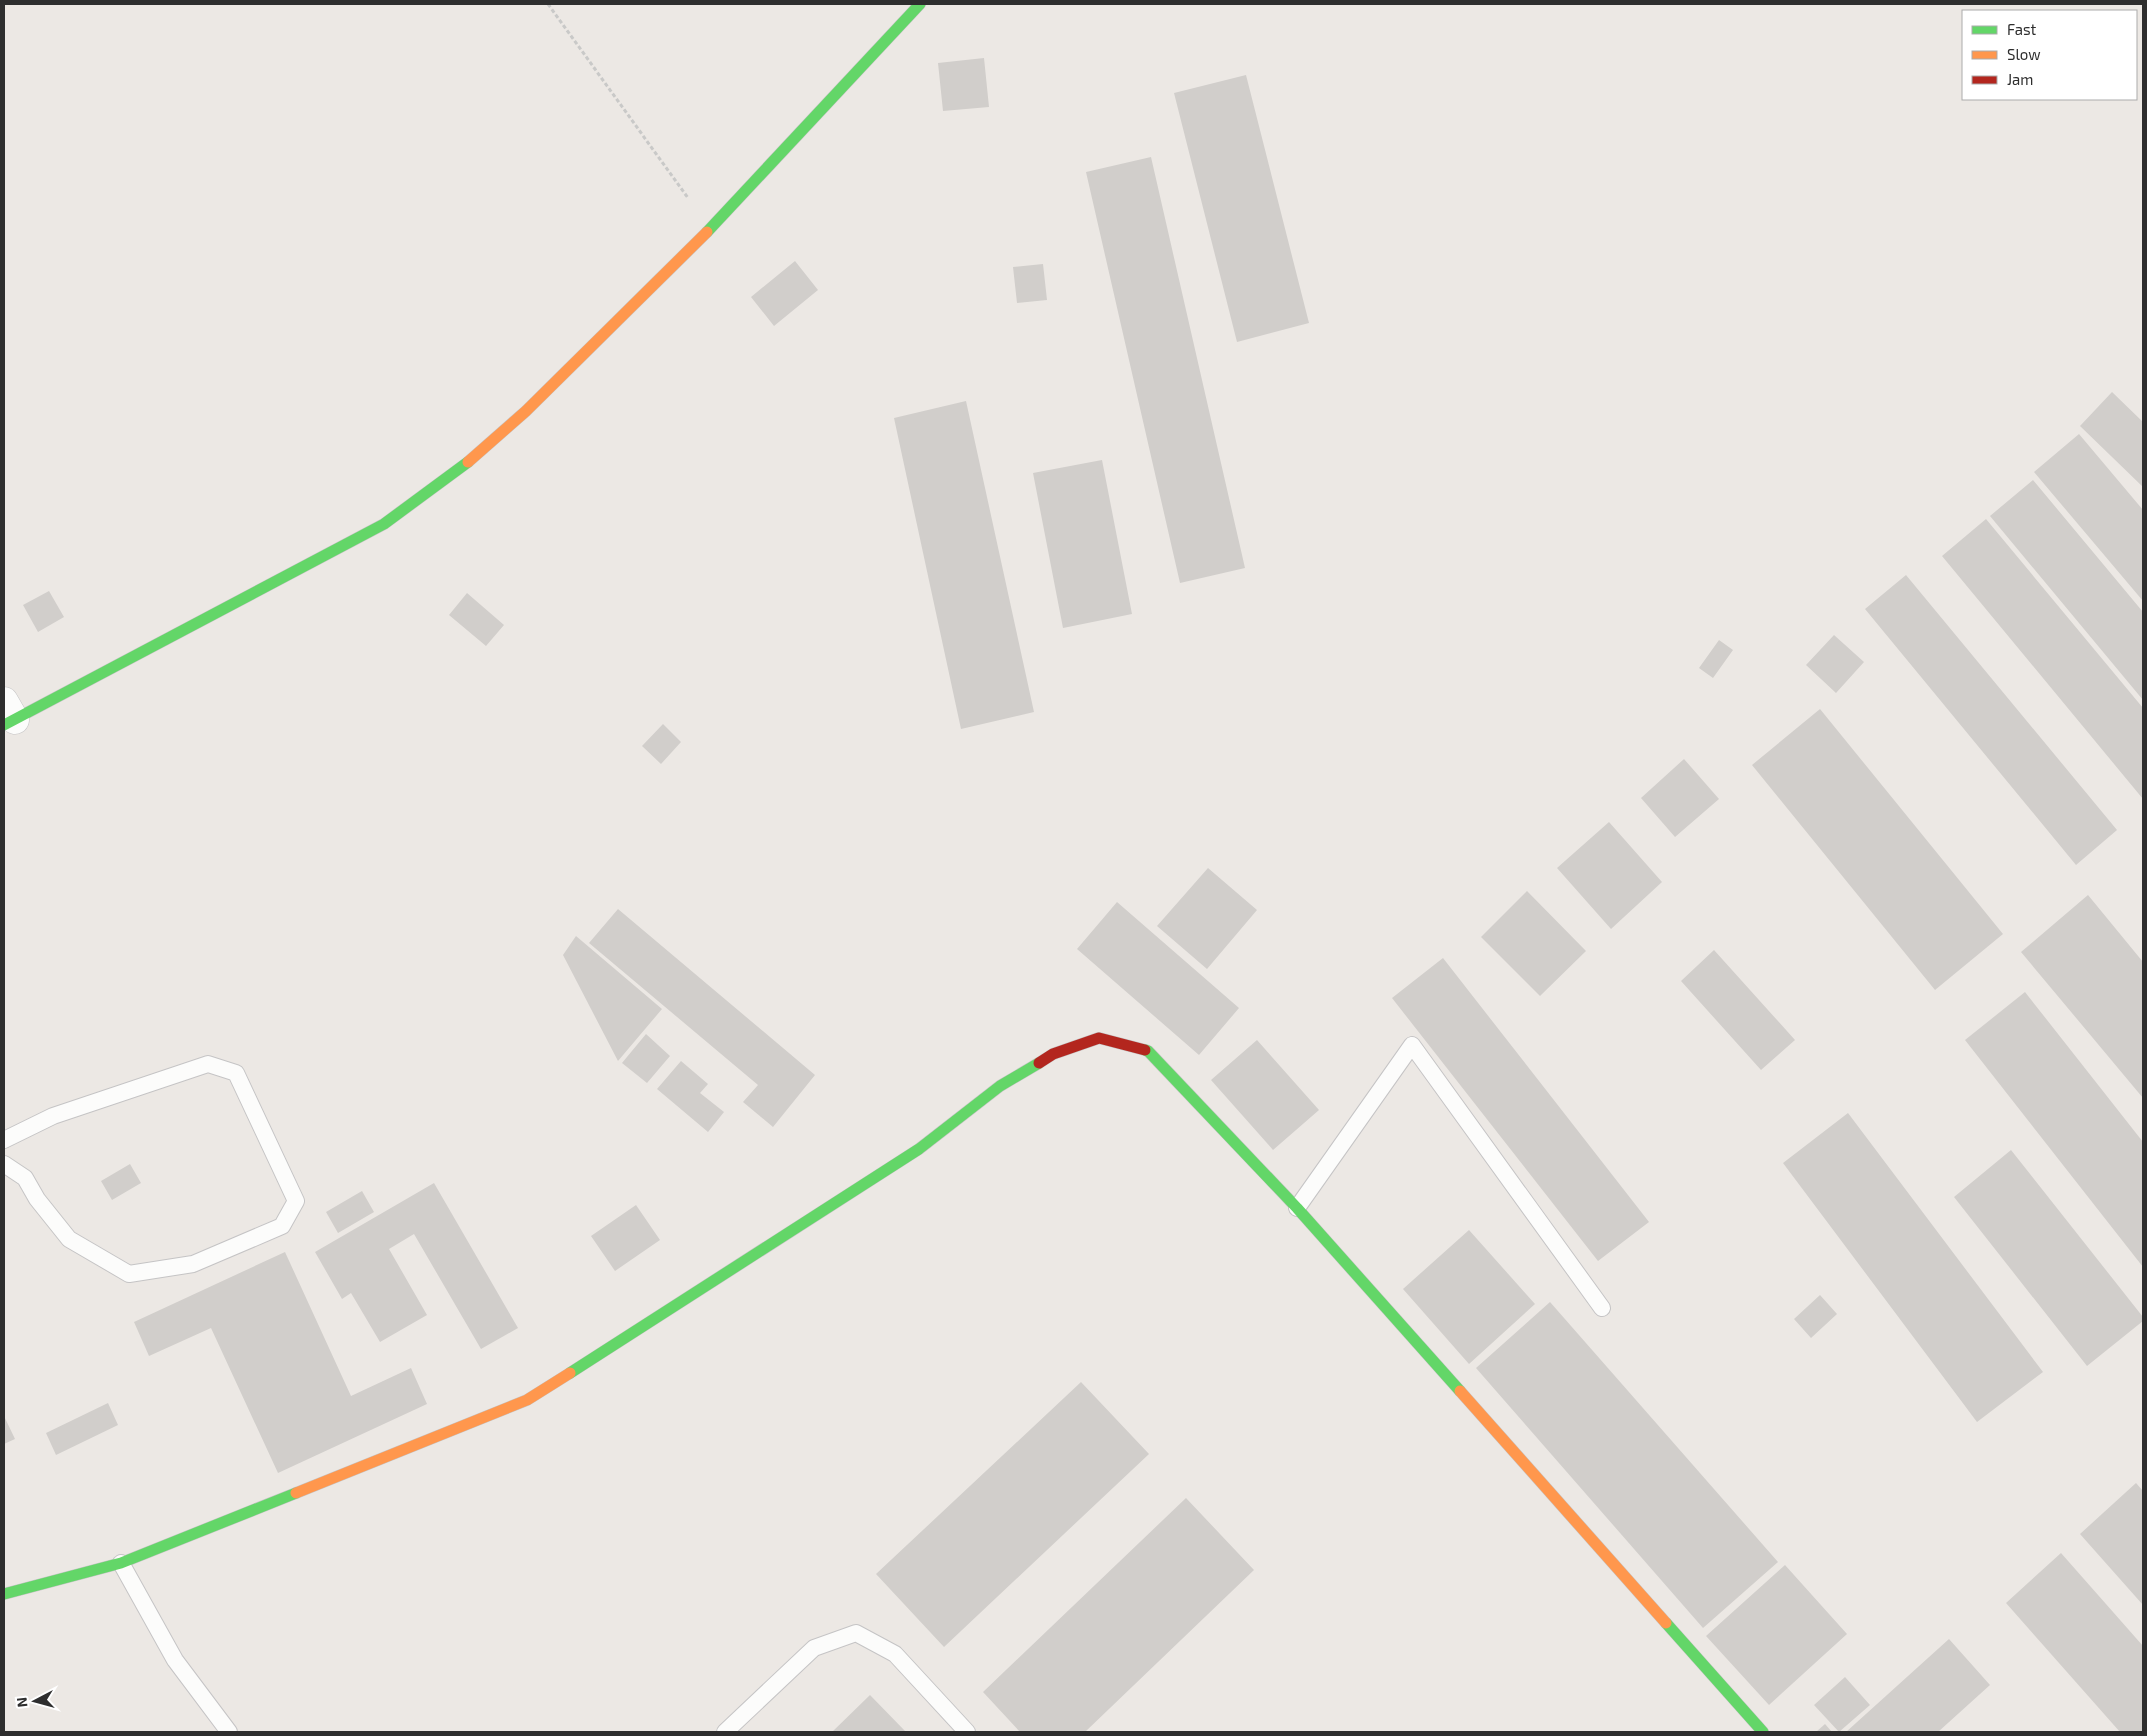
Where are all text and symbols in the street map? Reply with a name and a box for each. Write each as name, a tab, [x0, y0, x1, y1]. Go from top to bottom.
legend	[1962, 10, 2137, 100]
text: Fast	[2007, 20, 2037, 38]
text: Slow	[2007, 45, 2041, 63]
text: Jam	[2007, 70, 2033, 88]
north arrow	[10, 1676, 60, 1726]
text: N	[13, 1696, 31, 1708]

